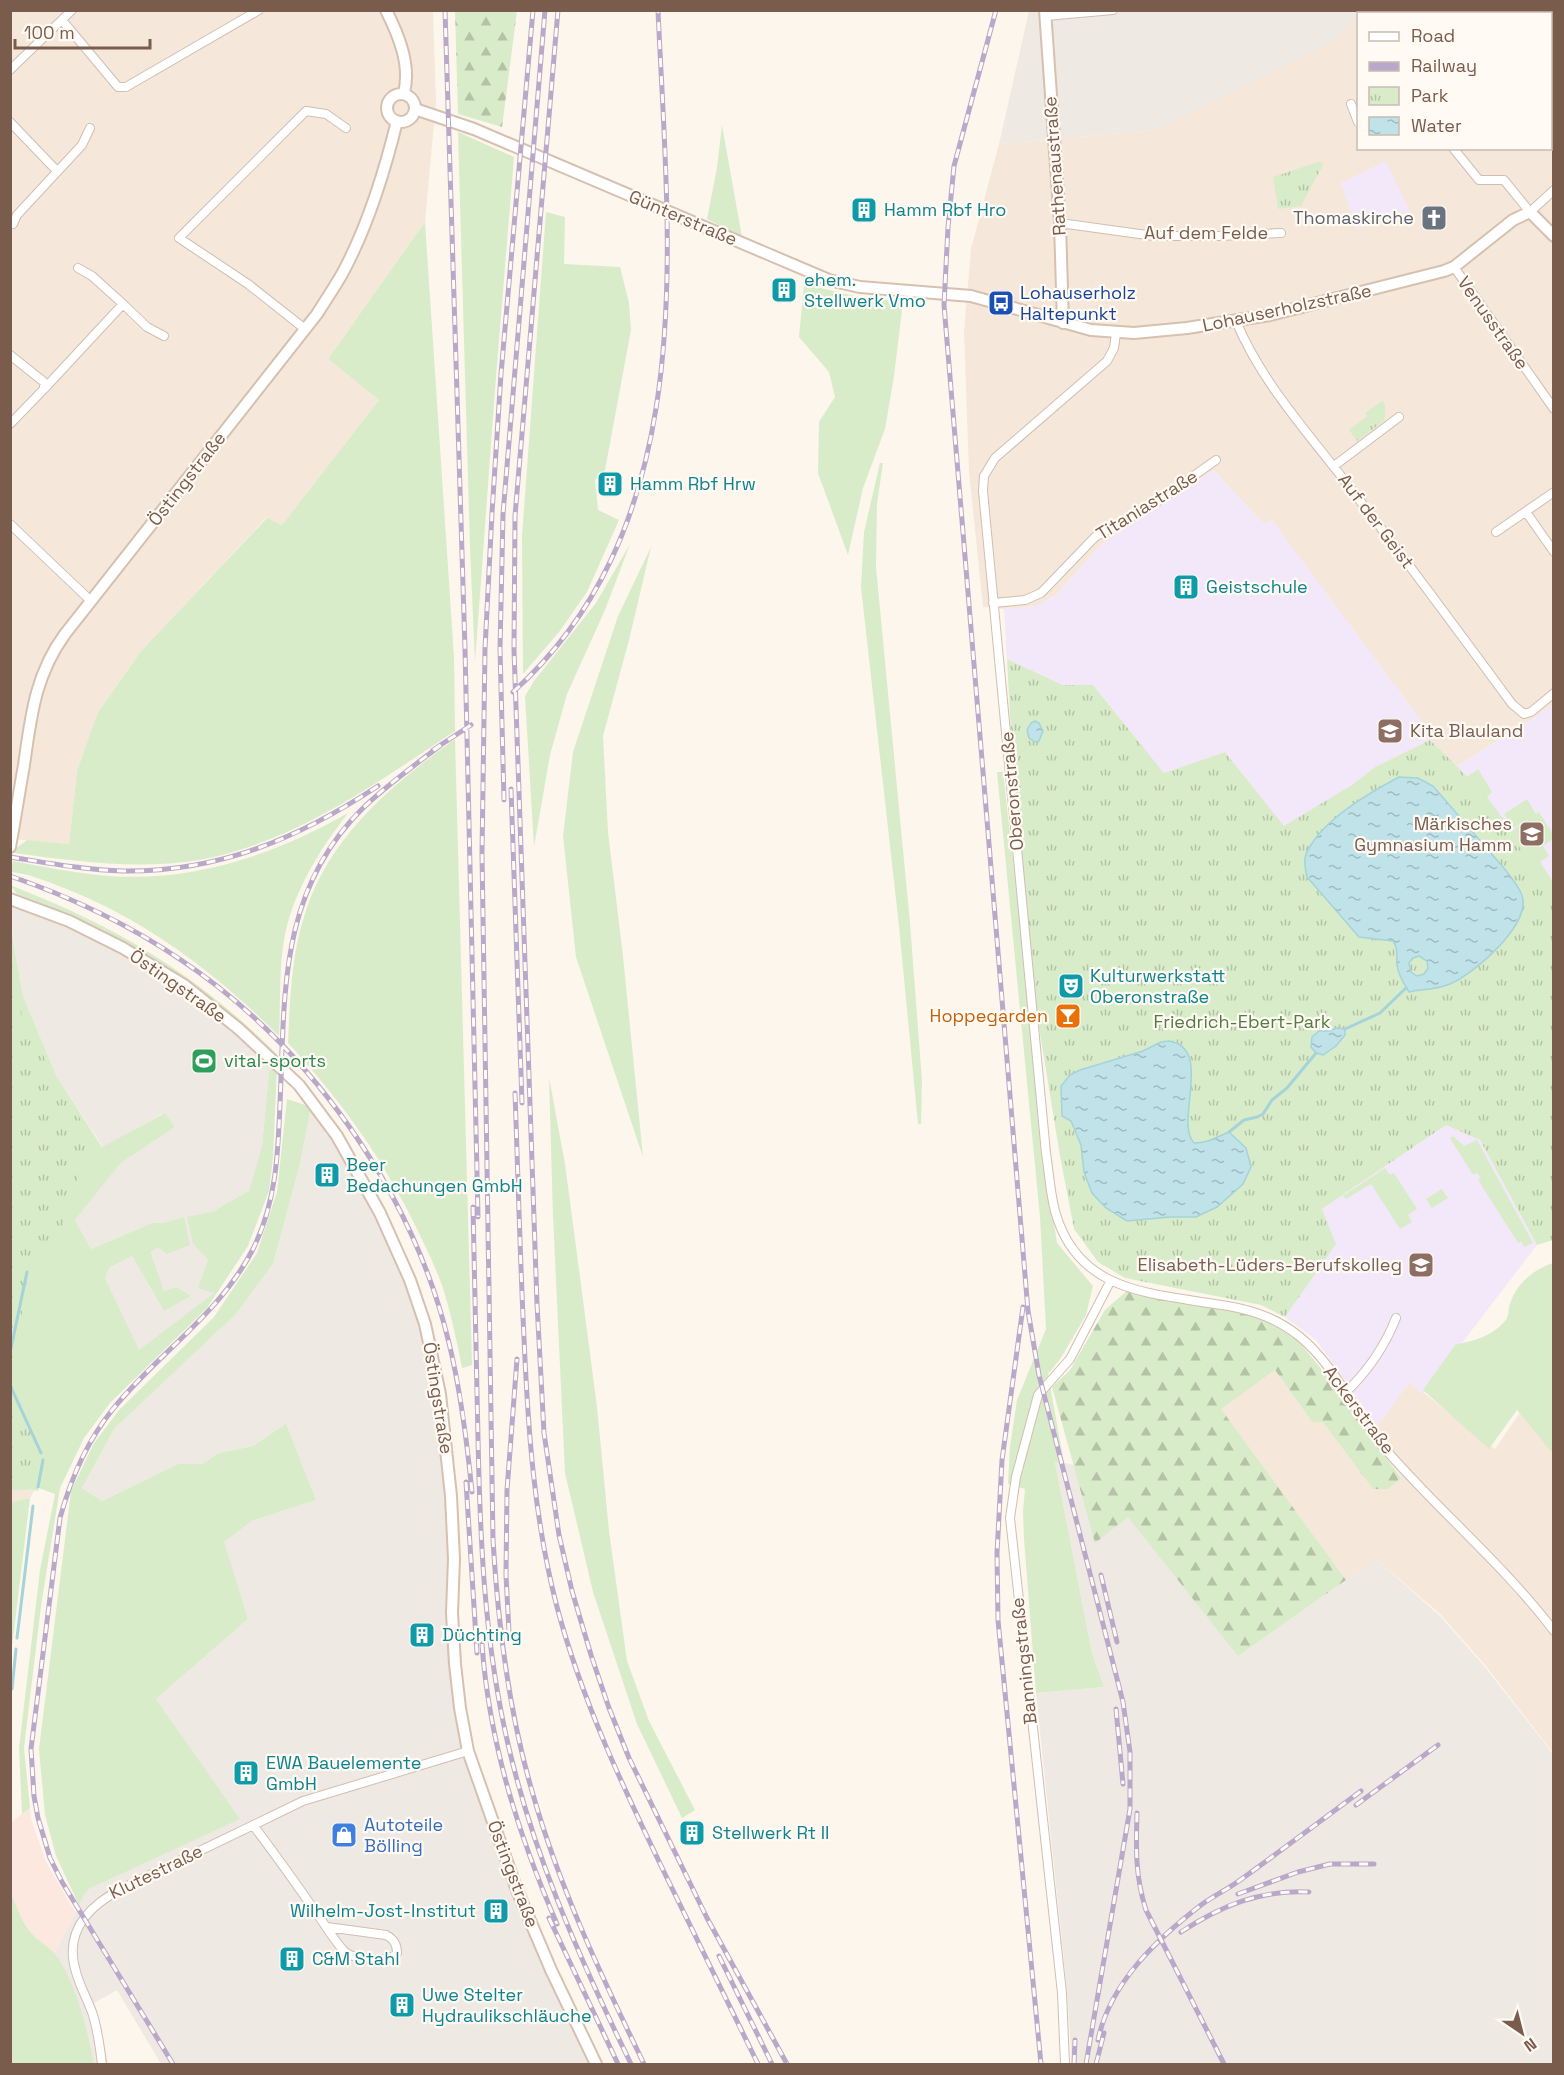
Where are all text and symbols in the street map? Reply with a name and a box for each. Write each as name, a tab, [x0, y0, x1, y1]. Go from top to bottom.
scale bar	[15, 12, 150, 50]
legend	[1357, 12, 1552, 150]
text: 100 m	[24, 21, 75, 44]
text: Road	[1411, 24, 1455, 47]
text: Railway	[1411, 54, 1477, 77]
text: Park	[1411, 84, 1449, 107]
street label: Rathenaustraße	[1038, 96, 1071, 236]
text: Water	[1411, 114, 1462, 137]
street label: Günterstraße	[626, 184, 741, 251]
building icon: Hamm Rbf Hro	[849, 195, 879, 225]
place label: Hamm Rbf Hro	[884, 198, 1006, 221]
church icon: Thomaskirche	[1419, 203, 1449, 233]
place label: Thomaskirche	[1293, 206, 1414, 229]
street label: Auf dem Felde	[1144, 221, 1268, 244]
place label: ehem. Stellwerk Vmo	[804, 268, 926, 312]
street label: Venusstraße	[1453, 272, 1534, 374]
building icon: ehem. Stellwerk Vmo	[769, 275, 799, 305]
street label: Lohauserholzstraße	[1200, 278, 1374, 337]
place label: Lohauserholz Haltepunkt	[1020, 281, 1136, 325]
bus stop icon: Lohauserholz Haltepunkt	[986, 288, 1016, 318]
street label: Östingstraße	[143, 427, 230, 530]
street label: Titaniastraße	[1092, 464, 1202, 545]
building icon: Hamm Rbf Hrw	[595, 469, 625, 499]
street label: Auf der Geist	[1333, 469, 1420, 573]
place label: Hamm Rbf Hrw	[630, 472, 756, 495]
building icon: Geistschule	[1171, 572, 1201, 602]
place label: Geistschule	[1206, 575, 1308, 598]
school or university icon: Kita Blauland	[1375, 716, 1405, 746]
place label: Kita Blauland	[1410, 719, 1523, 742]
street label: Oberonstraße	[995, 731, 1028, 851]
place label: Märkisches Gymnasium Hamm	[1354, 812, 1512, 856]
school or university icon: Märkisches Gymnasium Hamm	[1517, 819, 1547, 849]
street label: Östingstraße	[125, 944, 231, 1027]
place label: Kulturwerkstatt Oberonstraße	[1090, 964, 1225, 1008]
theatre icon: Kulturwerkstatt Oberonstraße	[1056, 971, 1086, 1001]
bar icon: Hoppegarden	[1053, 1001, 1083, 1031]
place label: Hoppegarden	[930, 1004, 1048, 1027]
park label: Friedrich-Ebert-Park	[1153, 1010, 1331, 1033]
sports icon: vital-sports	[189, 1046, 219, 1076]
place label: vital-sports	[224, 1049, 326, 1072]
place label: Beer Bedachungen GmbH	[346, 1153, 523, 1197]
building icon: Beer Bedachungen GmbH	[312, 1160, 342, 1190]
school or university icon: Elisabeth-Lüders-Berufskolleg	[1406, 1250, 1436, 1280]
place label: Elisabeth-Lüders-Berufskolleg	[1138, 1253, 1402, 1276]
street label: Östingstraße	[418, 1340, 459, 1456]
street label: Ackerstraße	[1319, 1361, 1400, 1459]
street label: Banningstraße	[1005, 1596, 1042, 1726]
building icon: Düchting	[407, 1620, 437, 1650]
place label: Düchting	[442, 1623, 522, 1646]
place label: EWA Bauelemente GmbH	[266, 1751, 421, 1795]
building icon: EWA Bauelemente GmbH	[231, 1758, 261, 1788]
place label: Autoteile Bölling	[364, 1813, 443, 1857]
street label: Östingstraße	[482, 1817, 544, 1931]
building icon: Stellwerk Rt II	[677, 1818, 707, 1848]
shop icon: Autoteile Bölling	[329, 1820, 359, 1850]
place label: Stellwerk Rt II	[712, 1821, 830, 1844]
street label: Klutestraße	[105, 1839, 206, 1904]
building icon: Wilhelm-Jost-Institut	[481, 1896, 511, 1926]
place label: Wilhelm-Jost-Institut	[290, 1899, 476, 1922]
building icon: C&M Stahl	[277, 1944, 307, 1974]
place label: C&M Stahl	[312, 1947, 400, 1970]
place label: Uwe Stelter Hydraulikschläuche	[422, 1983, 592, 2027]
building icon: Uwe Stelter Hydraulikschläuche	[387, 1990, 417, 2020]
north arrow	[1492, 2003, 1552, 2063]
text: N	[1520, 2033, 1541, 2057]

